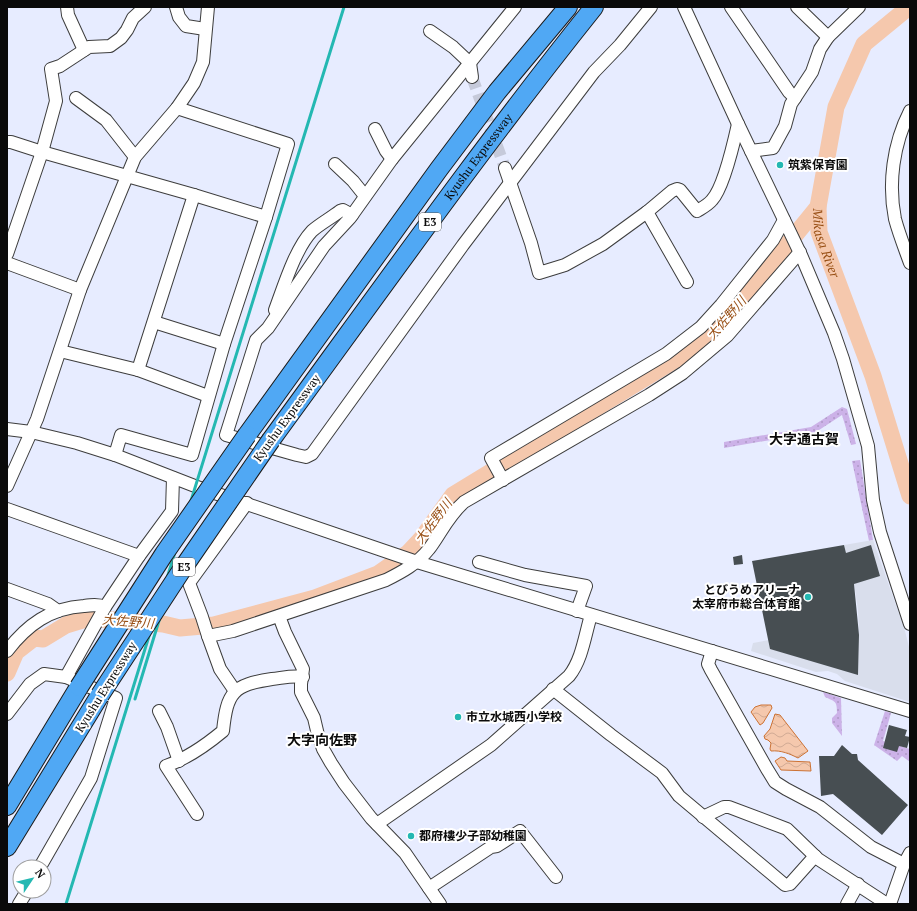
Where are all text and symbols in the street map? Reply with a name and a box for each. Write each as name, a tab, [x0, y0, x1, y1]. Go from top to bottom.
street label: Kyushu Expressway	[441, 110, 516, 203]
place label: 筑紫保育園	[788, 157, 848, 172]
marker: 筑紫保育園	[775, 160, 785, 170]
water label: Mikasa River	[809, 207, 845, 281]
road number: E3	[419, 213, 441, 231]
water label: 大佐野川	[702, 291, 751, 344]
street label: Kyushu Expressway	[250, 370, 324, 464]
district label: 大字通古賀	[769, 429, 839, 448]
water label: 大佐野川	[410, 493, 457, 547]
road number: E3	[173, 558, 195, 576]
place label: とびうめアリーナ 太宰府市総合体育館	[692, 582, 800, 611]
marker: とびうめアリーナ 太宰府市総合体育館	[803, 592, 813, 602]
water label: 大佐野川	[101, 610, 157, 632]
street label: Kyushu Expressway	[72, 638, 140, 735]
place label: 市立水城西小学校	[466, 709, 562, 724]
marker: 市立水城西小学校	[453, 712, 463, 722]
district label: 大字向佐野	[287, 730, 357, 749]
place label: 都府樓少子部幼稚園	[419, 828, 527, 843]
marker: 都府樓少子部幼稚園	[406, 831, 416, 841]
north arrow	[12, 859, 52, 899]
text: N	[32, 866, 49, 881]

